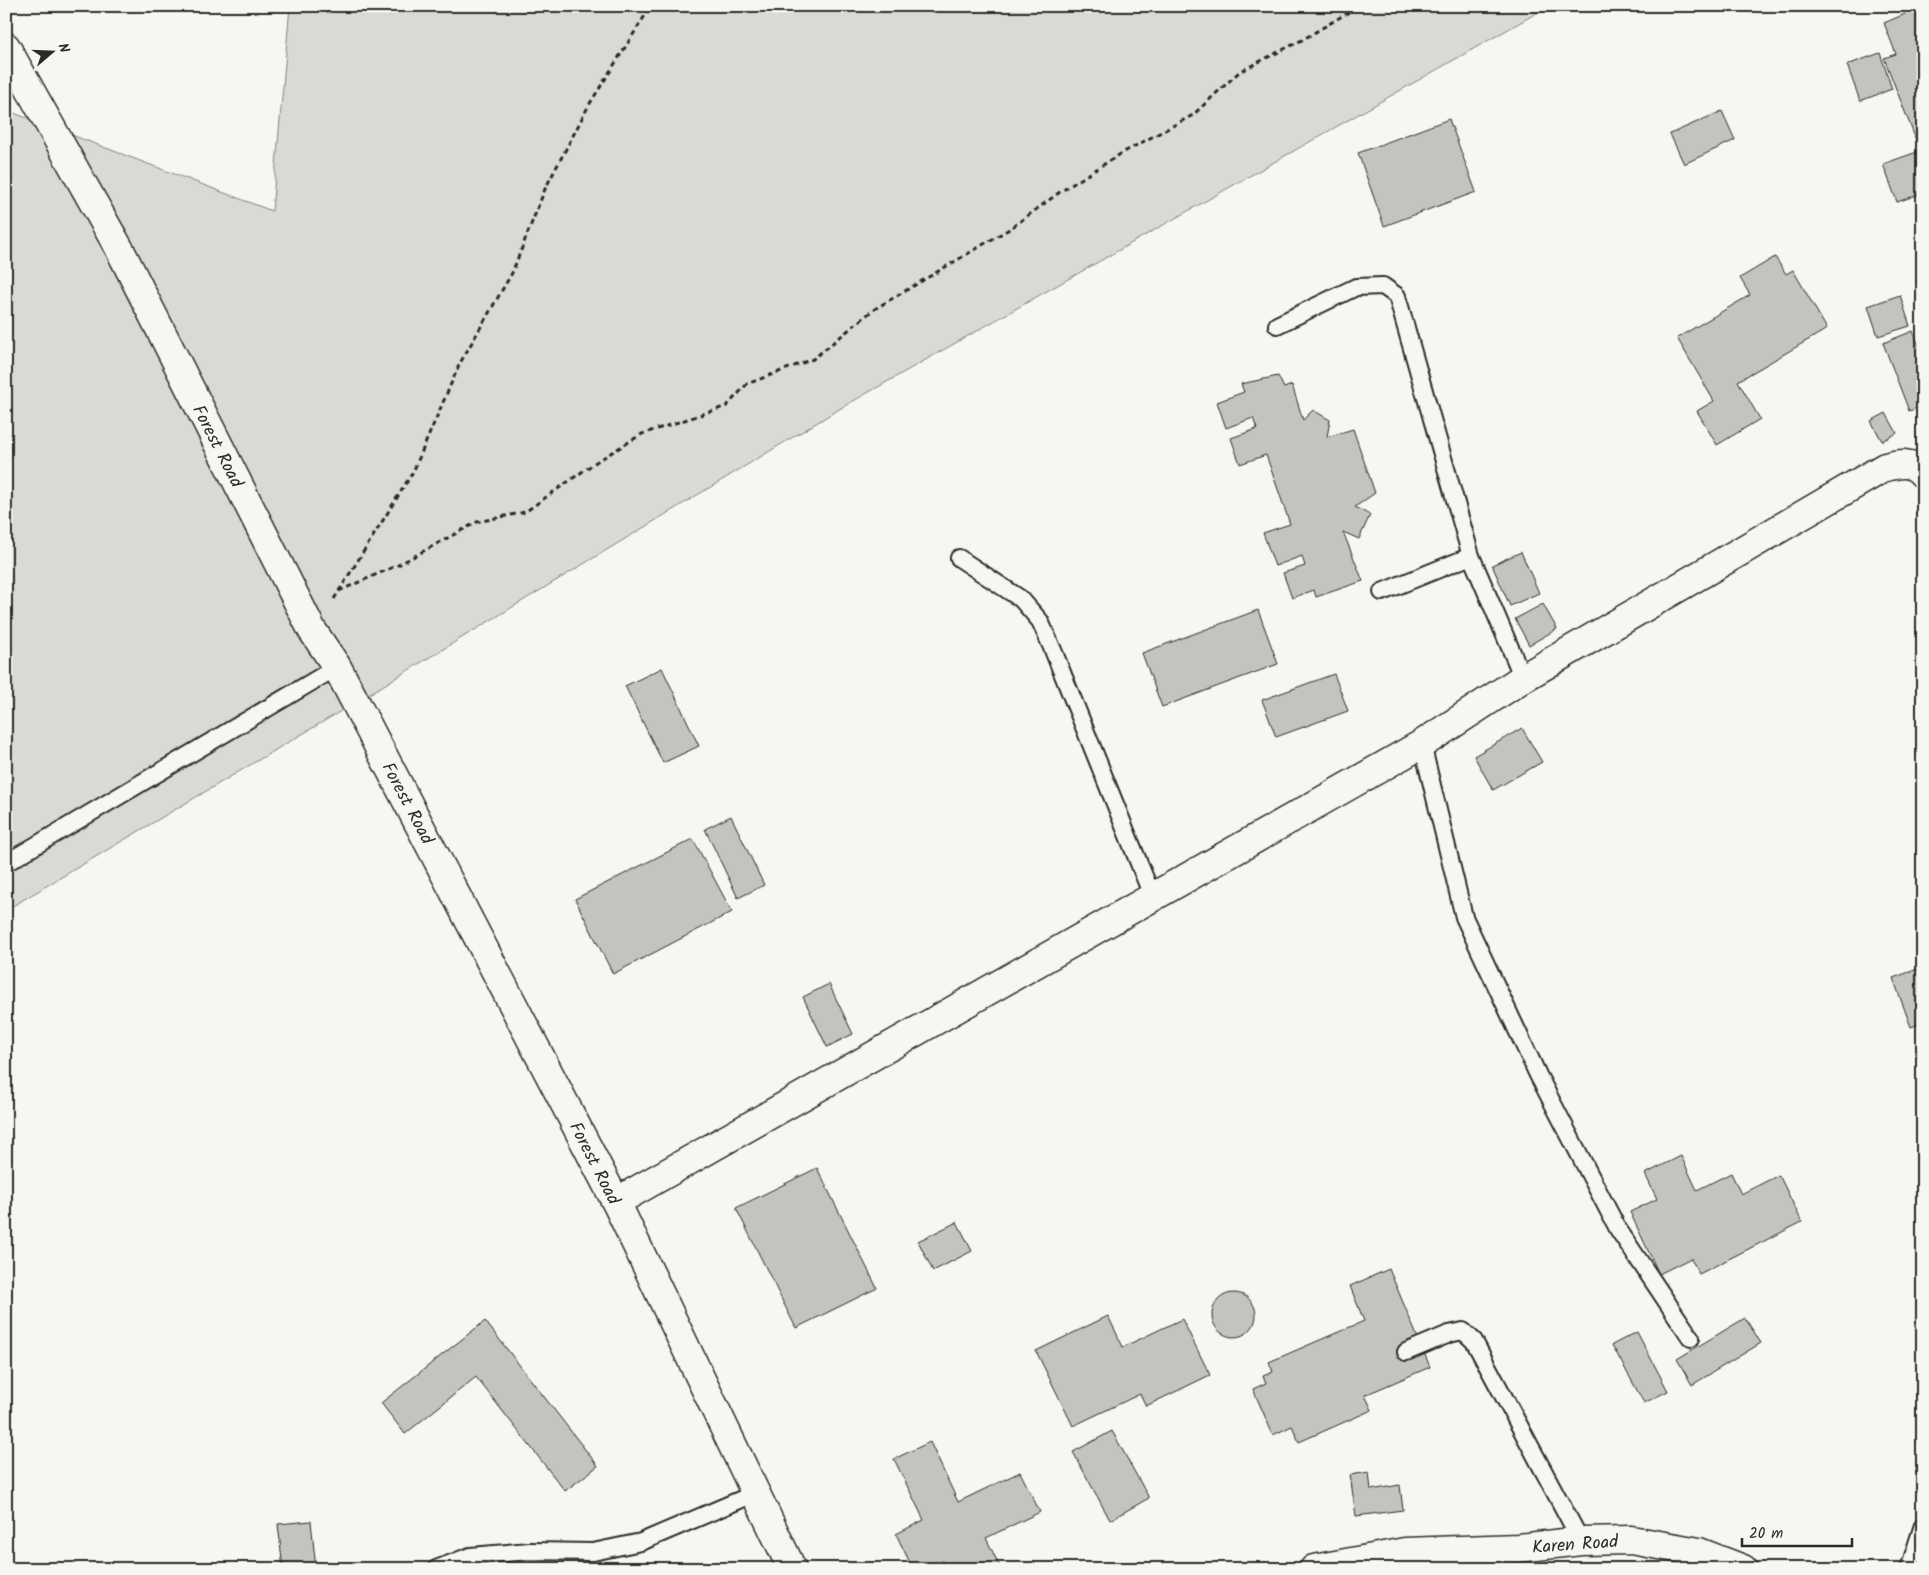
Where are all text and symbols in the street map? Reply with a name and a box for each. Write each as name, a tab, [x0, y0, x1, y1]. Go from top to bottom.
north arrow	[28, 28, 78, 78]
text: N	[52, 40, 75, 56]
street label: Forest Road	[183, 400, 250, 494]
street label: Forest Road	[373, 757, 441, 851]
street label: Forest Road	[560, 1117, 627, 1211]
scale bar	[1742, 1515, 1852, 1547]
text: 20 m	[1749, 1522, 1783, 1546]
street label: Karen Road	[1531, 1528, 1620, 1563]

